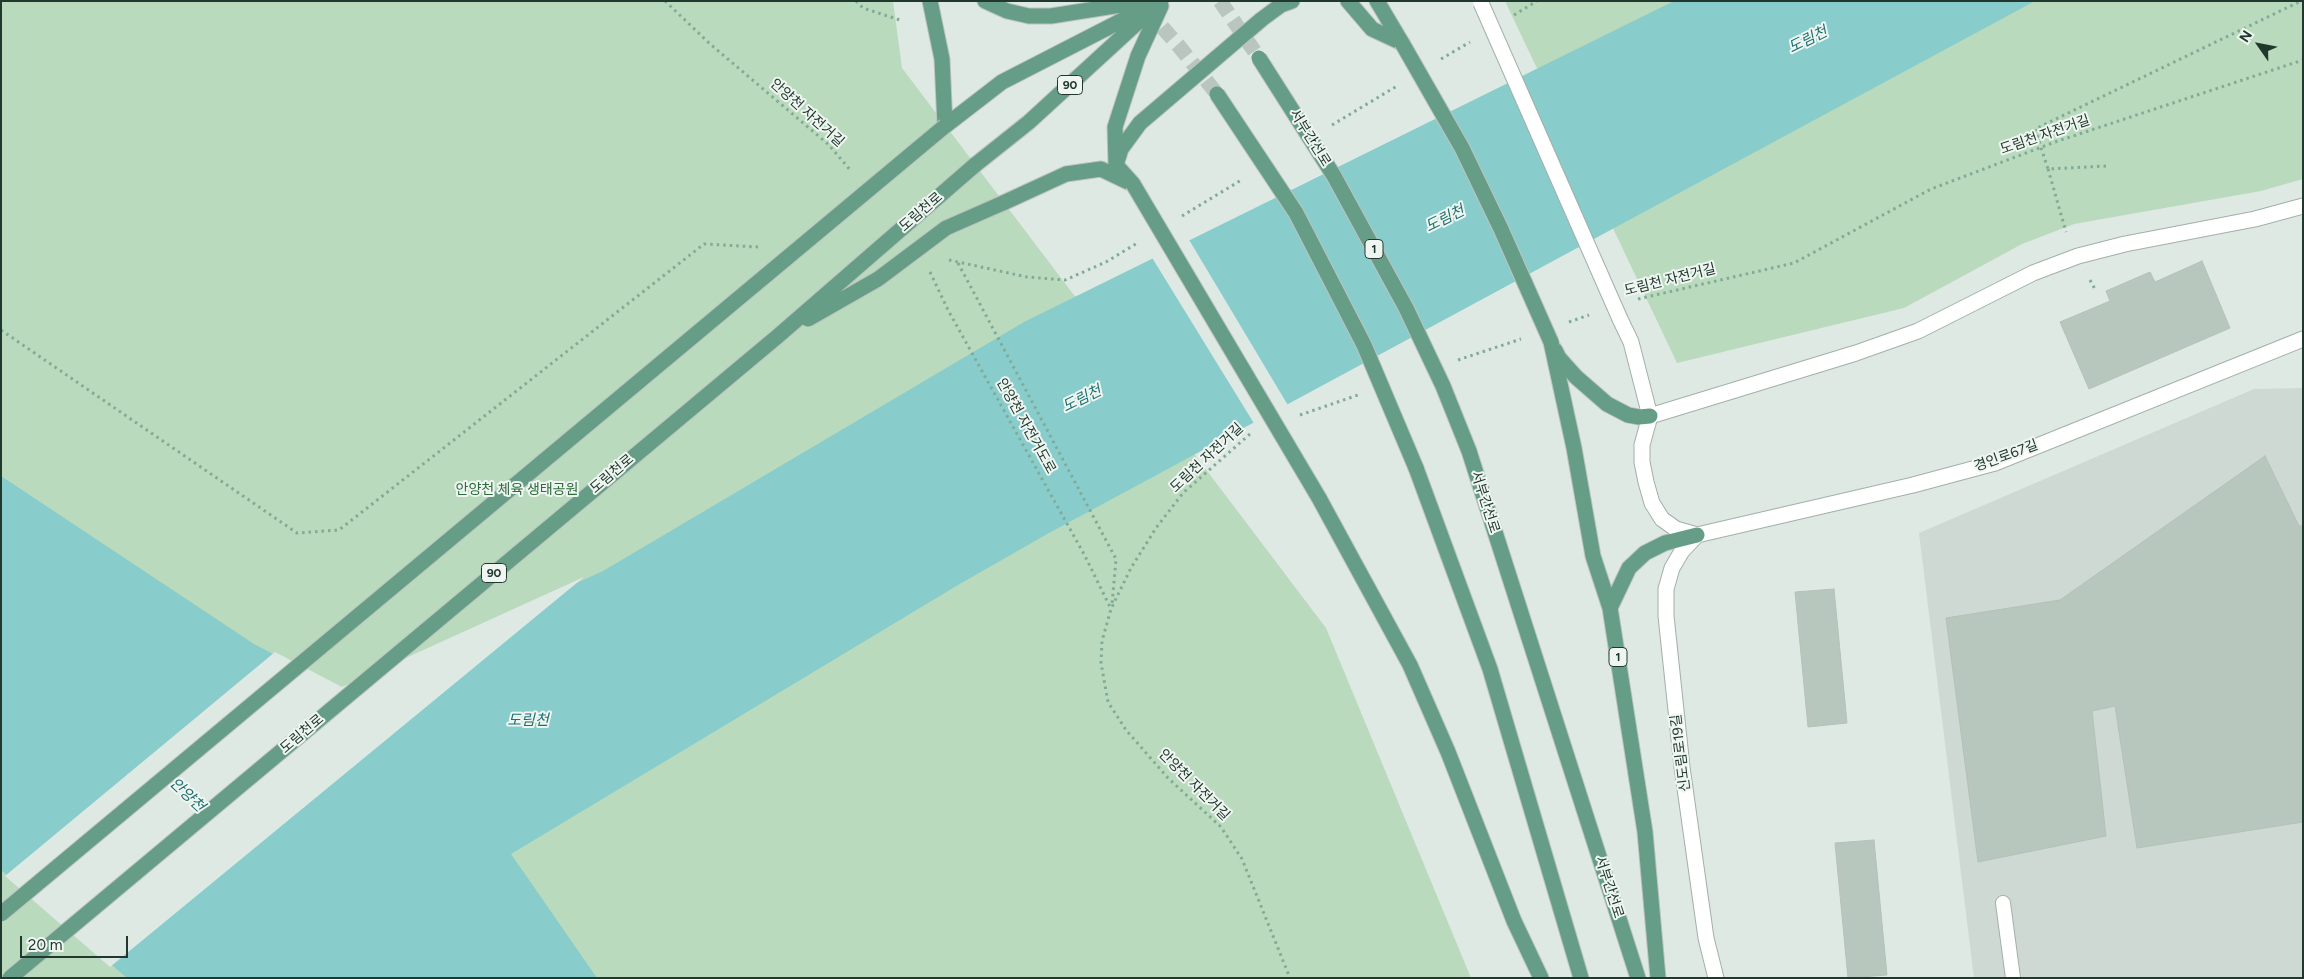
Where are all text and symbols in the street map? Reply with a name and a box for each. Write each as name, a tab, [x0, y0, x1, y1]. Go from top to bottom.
north arrow	[2234, 20, 2284, 70]
water label: 도림천	[1785, 23, 1831, 57]
text: N	[2236, 27, 2256, 46]
street label: 안양천 자전거길	[767, 75, 847, 151]
road number: 90	[1058, 76, 1082, 94]
street label: 서부간선로	[1286, 106, 1334, 170]
street label: 도림천 자전거길	[1998, 112, 2092, 158]
street label: 도림천로	[896, 189, 946, 235]
water label: 도림천	[1422, 202, 1468, 236]
road number: 1	[1365, 240, 1383, 258]
street label: 도림천 자전거길	[1623, 261, 1717, 299]
street label: 안양천 자전거도로	[993, 375, 1059, 477]
water label: 도림천	[1059, 382, 1105, 416]
street label: 도림천 자전거길	[1167, 420, 1247, 496]
street label: 경인로67길	[1972, 437, 2040, 475]
street label: 도림천로	[587, 451, 637, 497]
street label: 서부간선로	[1467, 469, 1503, 535]
park label: 안양천 체육 생태공원	[456, 482, 578, 498]
road number: 90	[482, 564, 506, 582]
road number: 1	[1609, 648, 1627, 666]
street label: 도림천로	[277, 711, 327, 757]
water label: 도림천	[507, 712, 549, 730]
street label: 신도림로19길	[1668, 713, 1694, 793]
street label: 안양천 자전거길	[1155, 746, 1233, 824]
water label: 안양천	[166, 774, 208, 816]
street label: 서부간선로	[1591, 854, 1627, 920]
scale bar	[22, 926, 130, 958]
text: 20 m	[28, 936, 62, 954]

